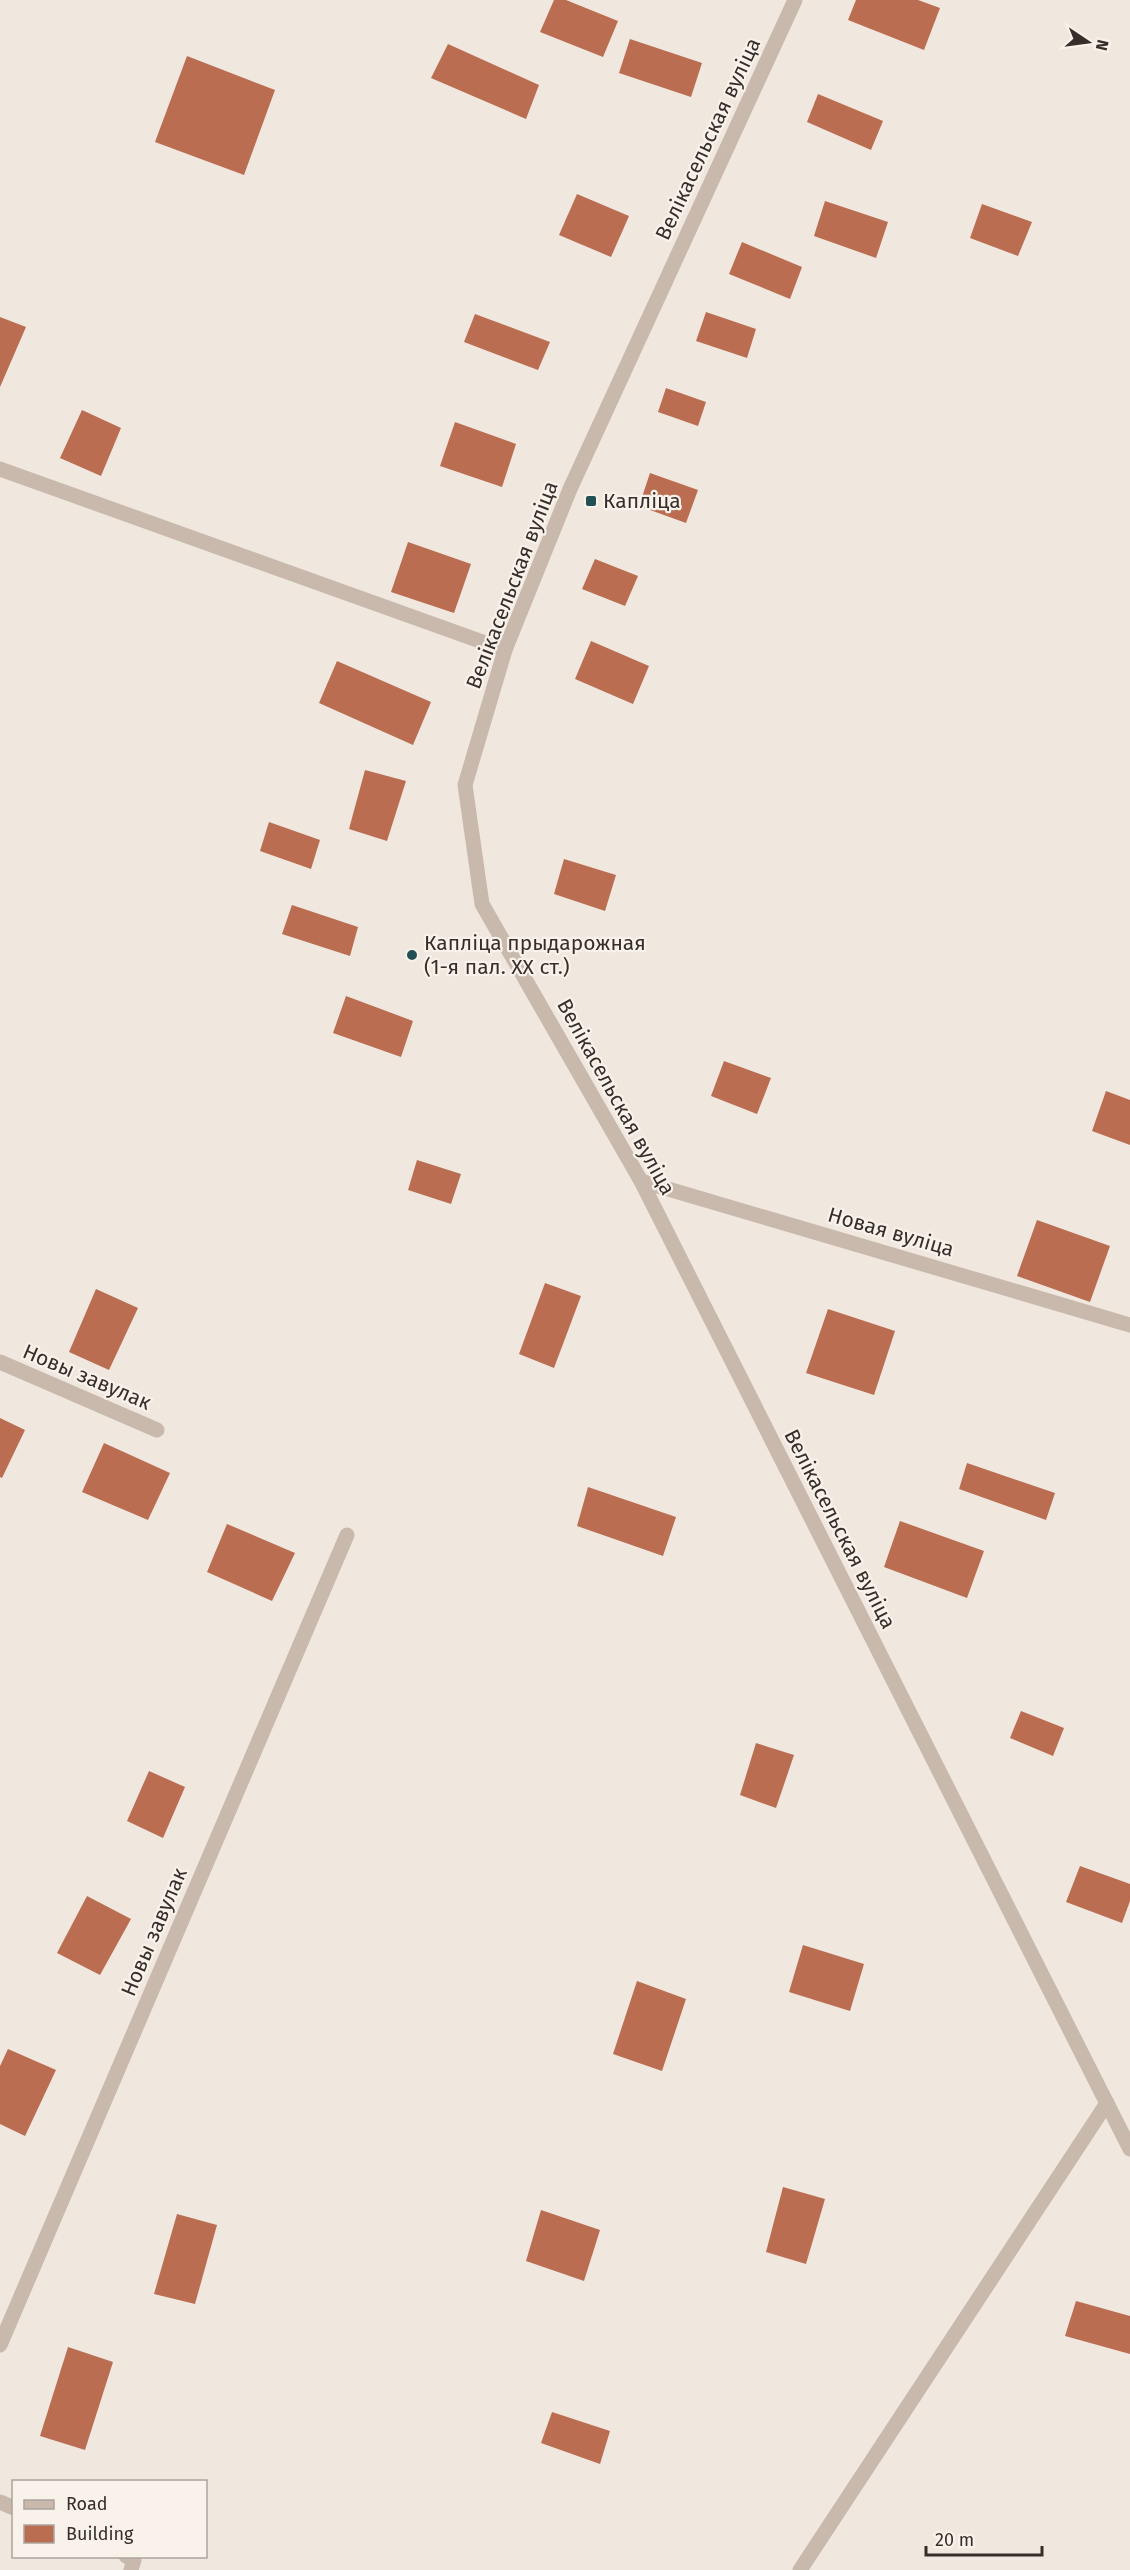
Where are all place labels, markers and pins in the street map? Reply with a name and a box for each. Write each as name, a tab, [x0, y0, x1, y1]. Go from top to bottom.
place label: Капліца	[603, 488, 681, 514]
marker: Капліца	[584, 494, 598, 508]
place label: Капліца прыдарожная (1-я пал. XX ст.)	[424, 930, 646, 980]
marker: Капліца прыдарожная (1-я пал. XX ст.)	[405, 948, 419, 962]

